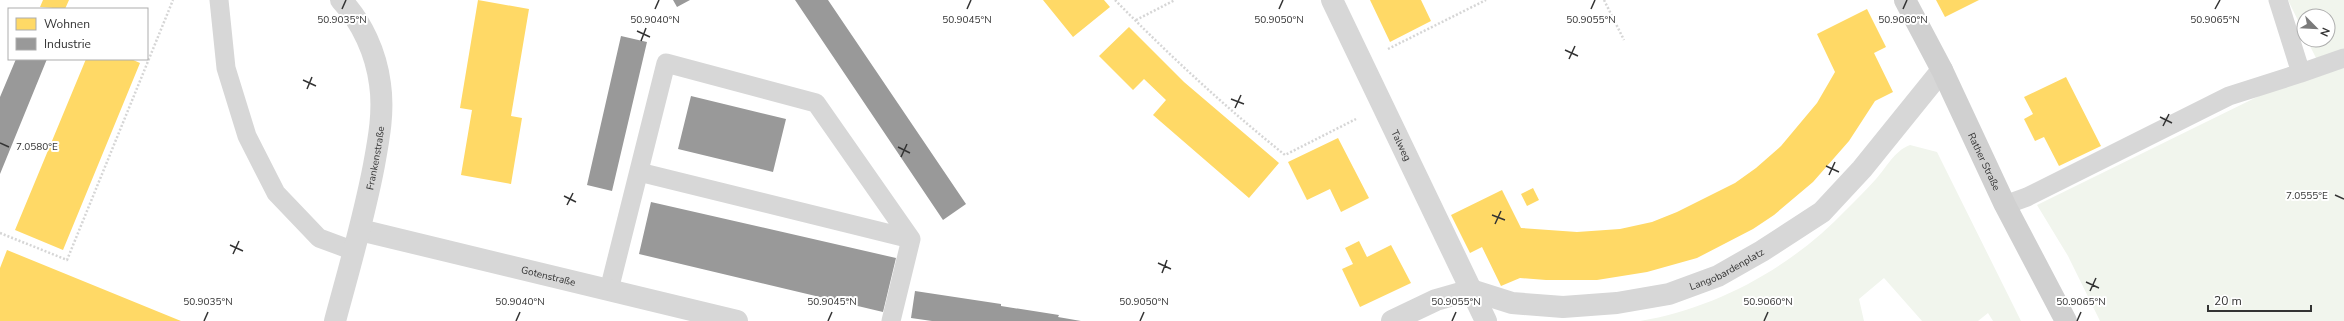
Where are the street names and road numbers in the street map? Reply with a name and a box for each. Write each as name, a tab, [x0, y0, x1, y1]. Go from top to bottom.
street label: Frankenstraße	[363, 125, 388, 191]
street label: Talweg	[1387, 128, 1414, 164]
street label: Rather Straße	[1964, 130, 2003, 193]
street label: Langobardenplatz	[1688, 245, 1767, 294]
street label: Gotenstraße	[520, 263, 577, 290]

